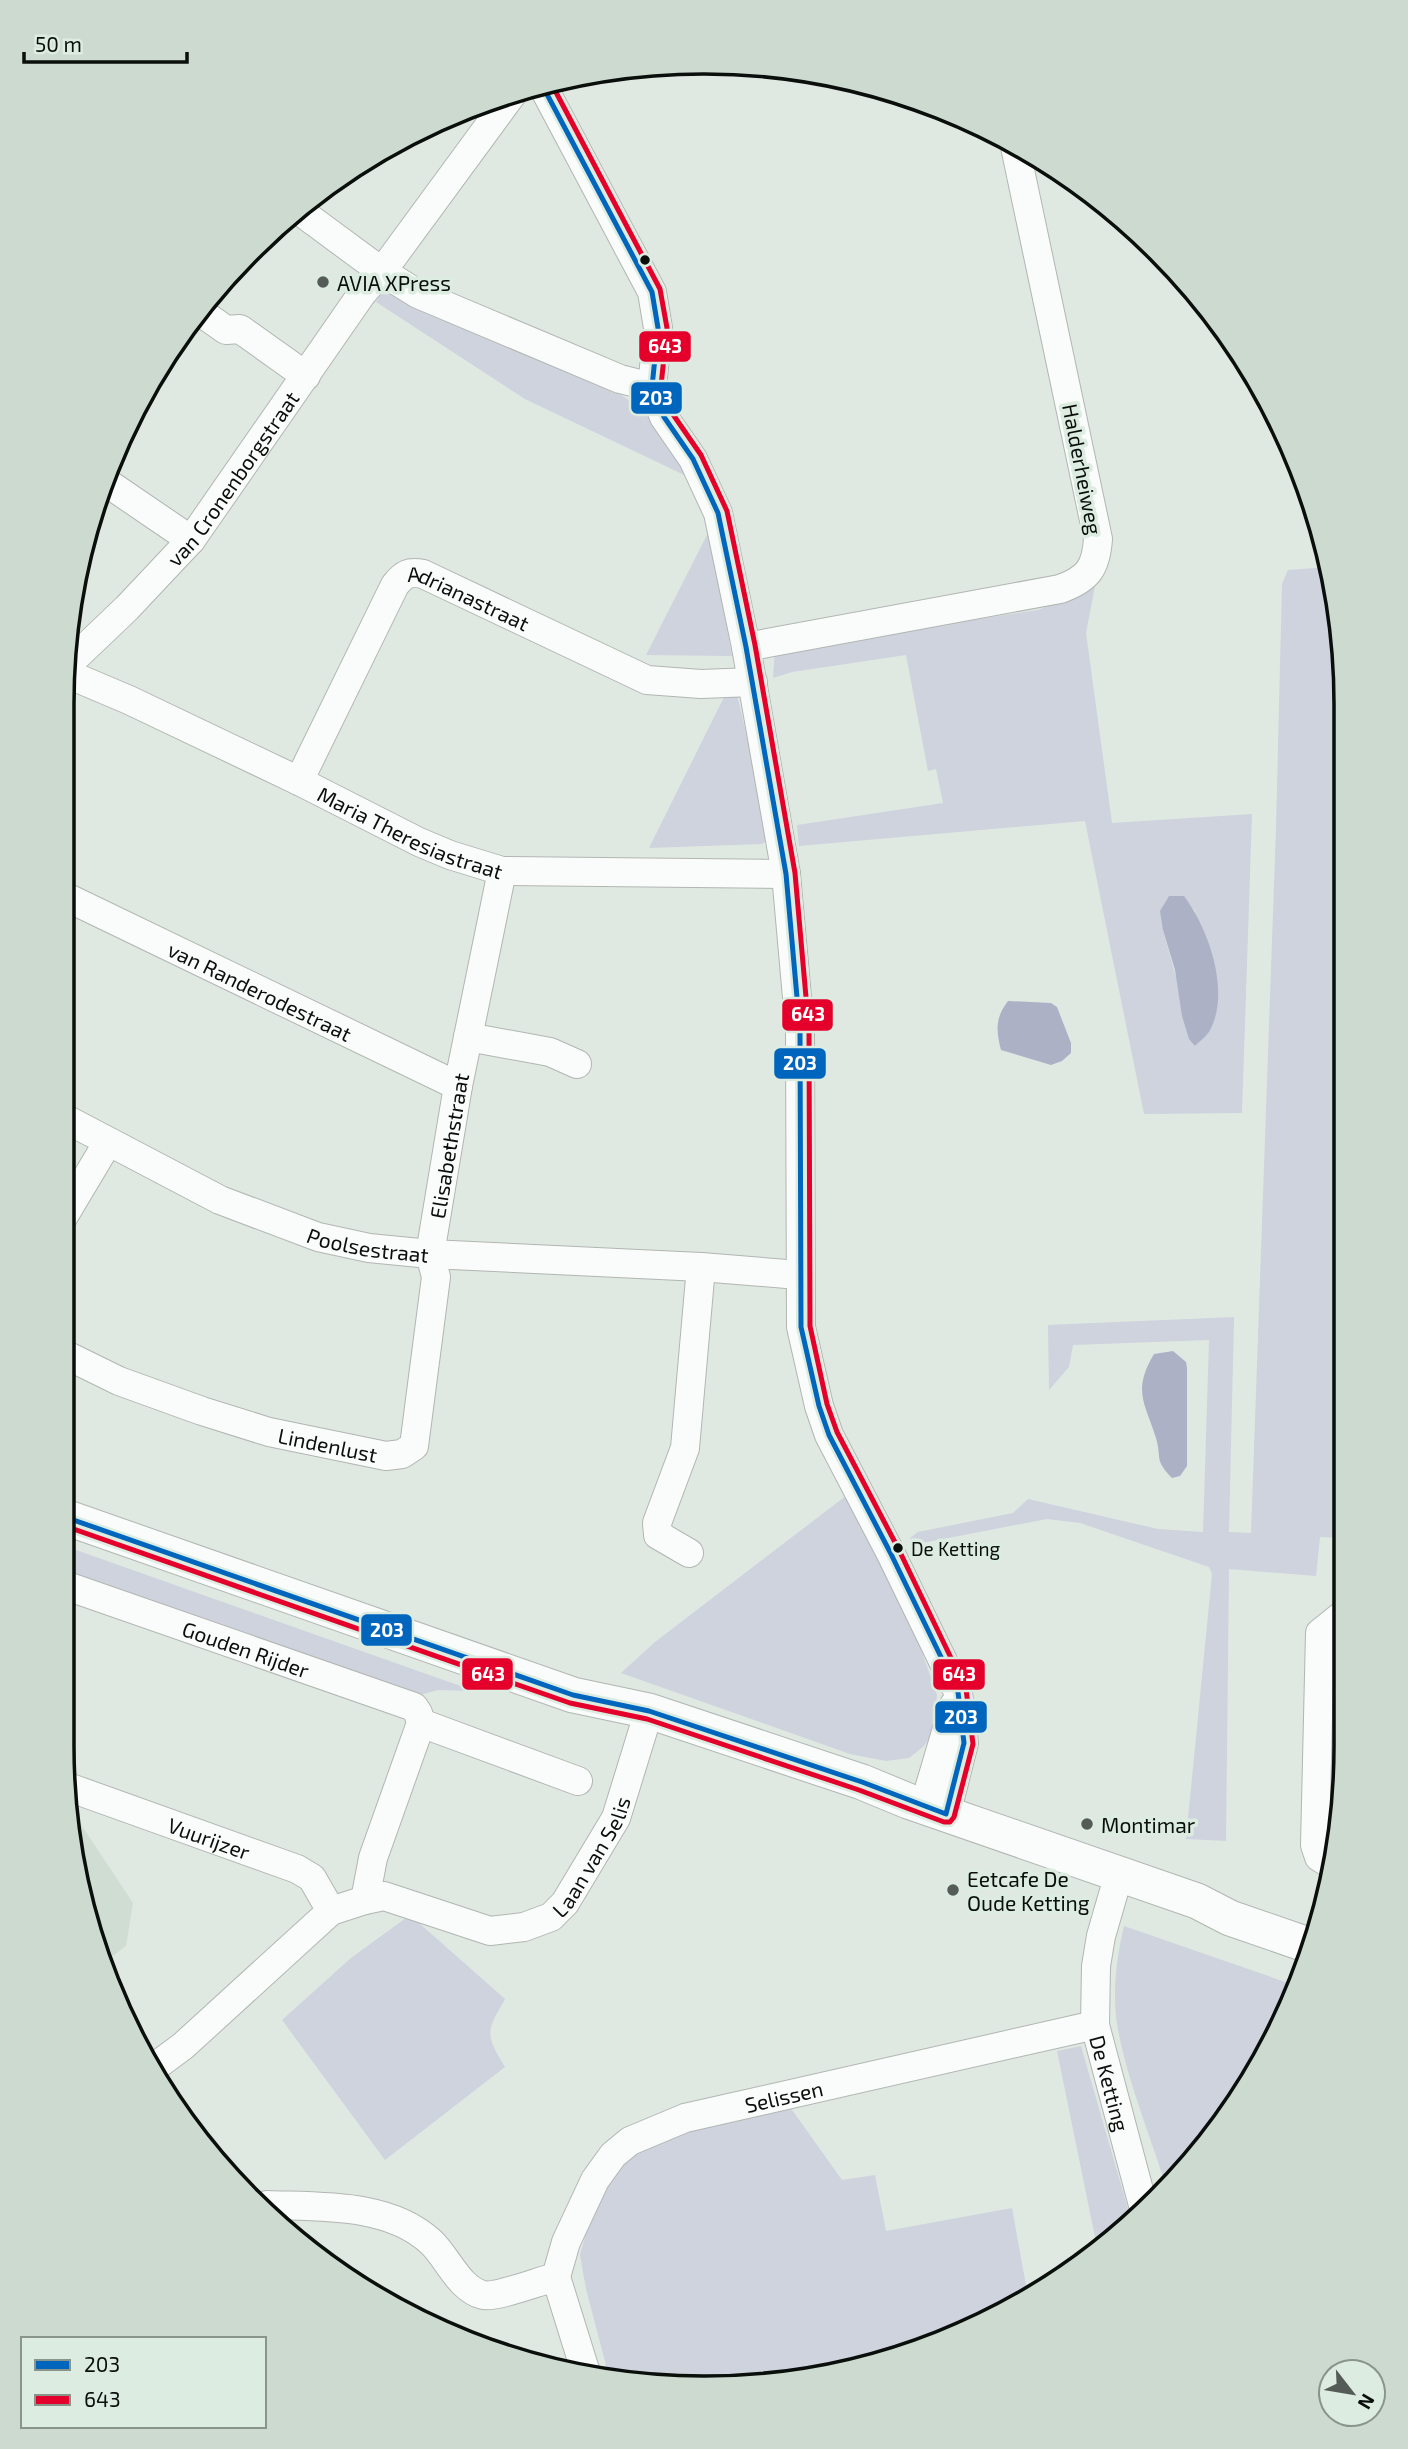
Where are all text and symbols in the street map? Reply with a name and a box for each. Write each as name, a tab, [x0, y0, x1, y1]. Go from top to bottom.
scale bar	[24, 21, 187, 65]
text: 50 m	[35, 31, 82, 56]
unlabelled marker	[638, 253, 652, 267]
place label: AVIA XPress	[337, 270, 451, 295]
marker: AVIA XPress	[315, 274, 331, 290]
line badge: 643	[638, 330, 692, 363]
text: 643	[648, 334, 682, 357]
line badge: 203	[630, 381, 683, 415]
street label: van Cronenborgstraat	[161, 386, 303, 571]
text: 203	[639, 386, 673, 409]
street label: Halderheiweg	[1058, 402, 1108, 537]
street label: Adrianastraat	[407, 560, 534, 635]
street label: Maria Theresiastraat	[314, 780, 506, 883]
street label: van Randerodestraat	[164, 936, 356, 1046]
line badge: 643	[781, 998, 834, 1032]
text: 643	[791, 1002, 825, 1025]
line badge: 203	[773, 1047, 827, 1080]
text: 203	[783, 1051, 817, 1074]
street label: Elisabethstraat	[424, 1071, 473, 1220]
street label: Poolsestraat	[304, 1222, 430, 1266]
street label: Lindenlust	[276, 1422, 380, 1466]
place label: De Ketting	[911, 1537, 1000, 1560]
marker: De Ketting	[891, 1541, 905, 1555]
line badge: 203	[360, 1613, 413, 1647]
street label: Gouden Rijder	[179, 1615, 313, 1682]
text: 203	[370, 1618, 404, 1641]
line badge: 643	[461, 1657, 514, 1691]
line badge: 643	[932, 1658, 986, 1691]
text: 643	[471, 1662, 505, 1685]
text: 643	[942, 1662, 976, 1685]
line badge: 203	[934, 1700, 988, 1734]
text: 203	[944, 1705, 978, 1728]
street label: Laan van Selis	[546, 1793, 634, 1922]
street label: Vuurijzer	[165, 1811, 254, 1864]
place label: Montimar	[1101, 1812, 1196, 1837]
marker: Montimar	[1079, 1816, 1095, 1832]
place label: Eetcafe De Oude Ketting	[967, 1866, 1090, 1915]
marker: Eetcafe De Oude Ketting	[945, 1882, 961, 1898]
street label: De Ketting	[1086, 2032, 1135, 2134]
street label: Selissen	[742, 2075, 825, 2117]
legend	[21, 2337, 266, 2428]
text: 203	[84, 2351, 120, 2376]
north arrow	[1317, 2358, 1387, 2428]
text: 643	[84, 2386, 121, 2411]
text: N	[1354, 2390, 1380, 2414]

